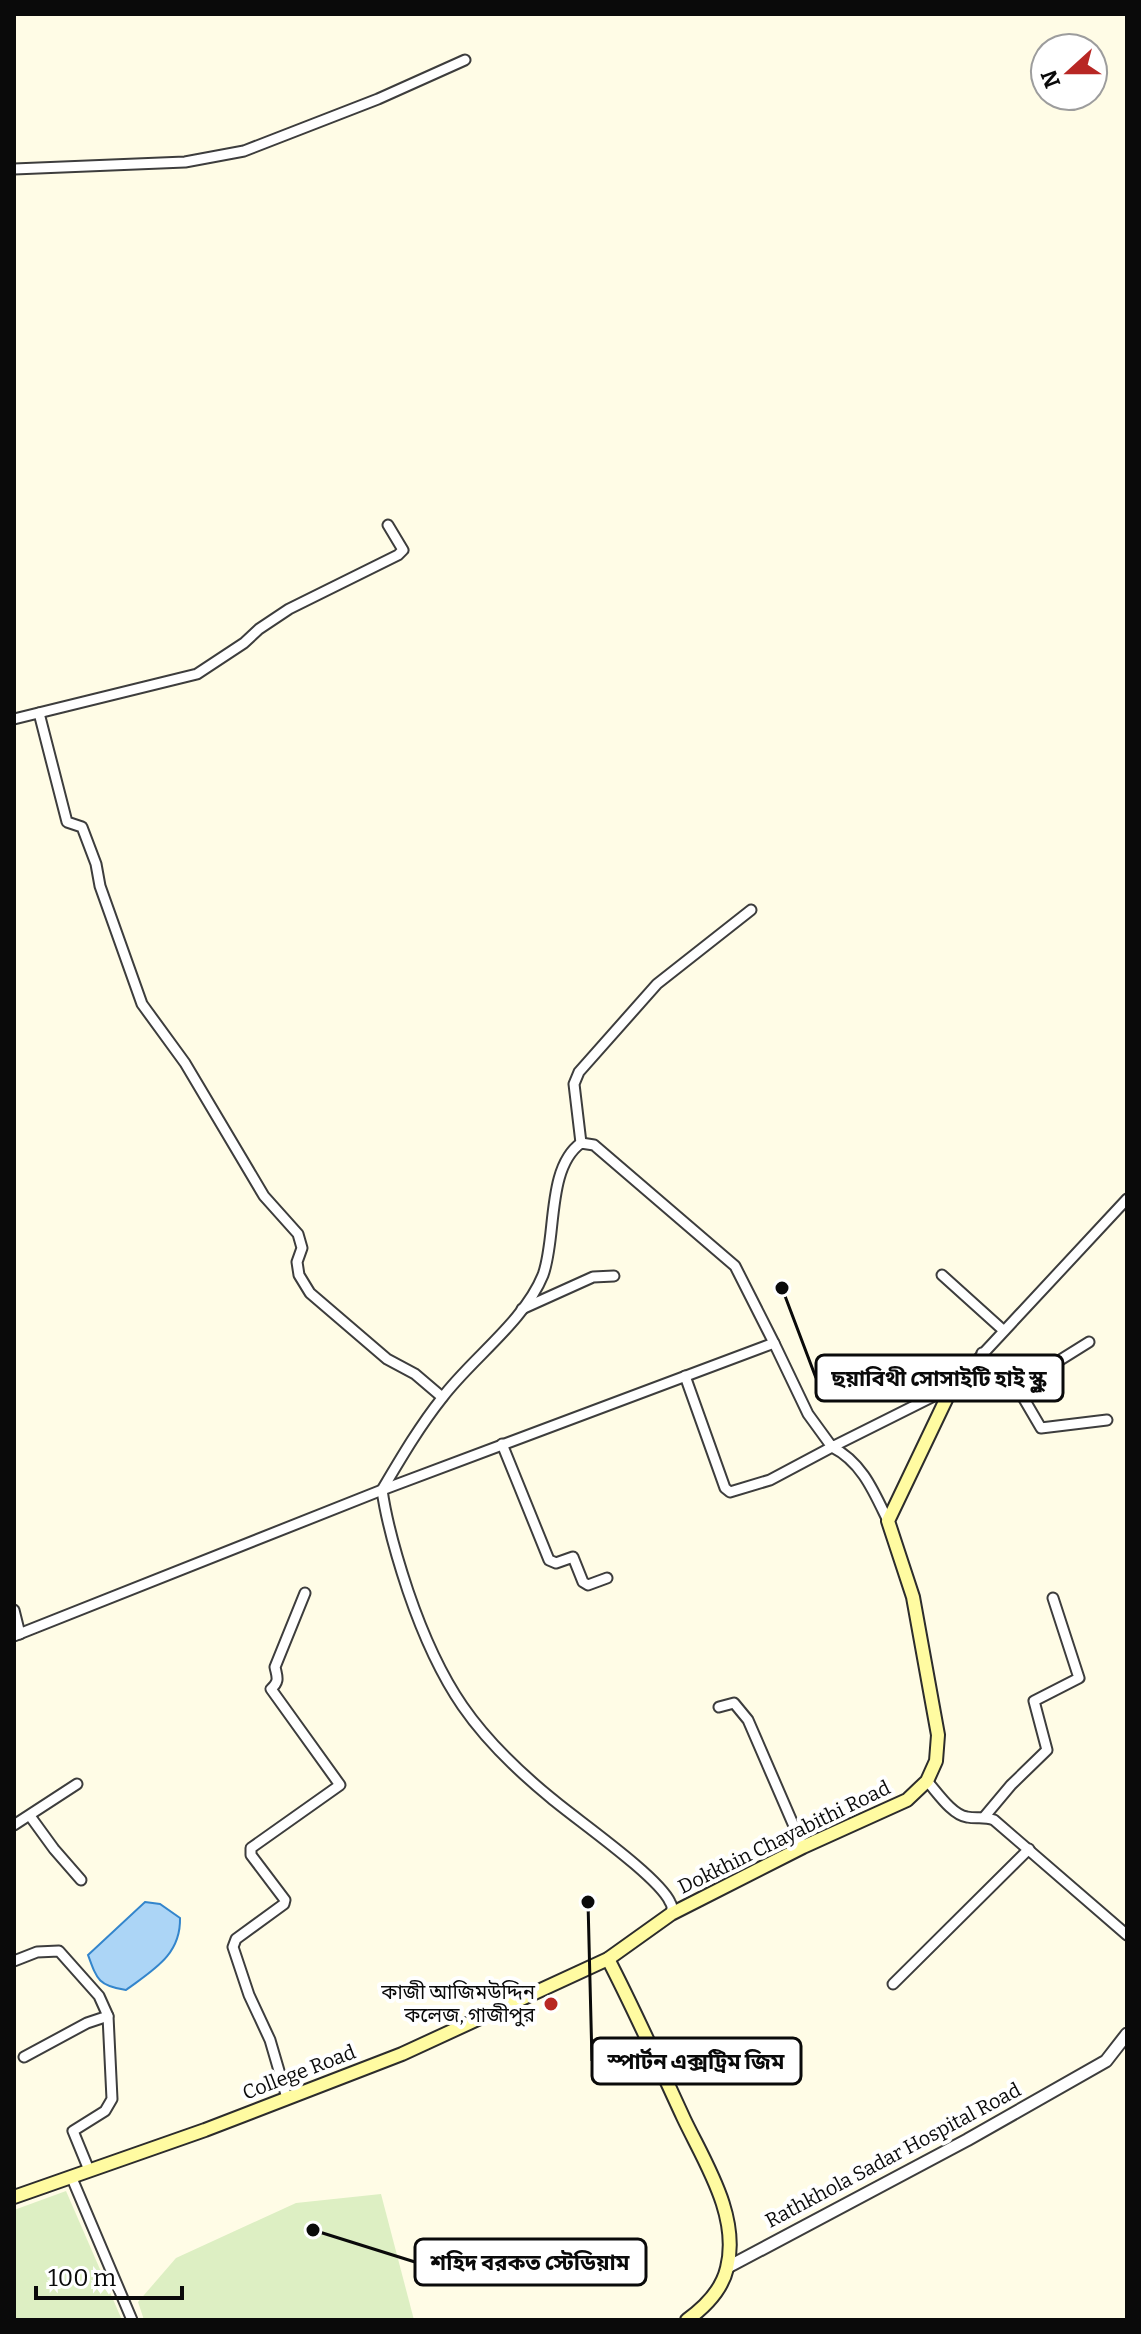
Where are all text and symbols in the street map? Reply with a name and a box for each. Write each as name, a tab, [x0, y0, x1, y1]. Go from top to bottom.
north arrow	[1029, 32, 1109, 112]
text: N	[1035, 66, 1066, 92]
callout: ছয়াবিথী সোসাইটি হাই স্কুল	[816, 1355, 1063, 1401]
text: ছয়াবিথী সোসাইটি হাই স্কুল	[830, 1365, 1047, 1394]
street label: Dokkhin Chayabithi Road	[674, 1775, 894, 1899]
place label: কাজী আজিমউদ্দিন কলেজ, গাজীপুর	[380, 1980, 536, 2027]
marker: কাজী আজিমউদ্দিন কলেজ, গাজীপুর	[542, 1995, 560, 2013]
callout: স্পার্টন এক্সট্রিম জিম	[592, 2038, 801, 2084]
street label: College Road	[239, 2039, 359, 2105]
text: স্পার্টন এক্সট্রিম জিম	[606, 2047, 785, 2075]
street label: Rathkhola Sadar Hospital Road	[761, 2077, 1025, 2233]
callout: শহিদ বরকত স্টেডিয়াম	[415, 2239, 646, 2285]
text: শহিদ বরকত স্টেডিয়াম	[430, 2249, 630, 2276]
scale bar	[36, 2250, 182, 2300]
text: 100 m	[48, 2264, 116, 2292]

